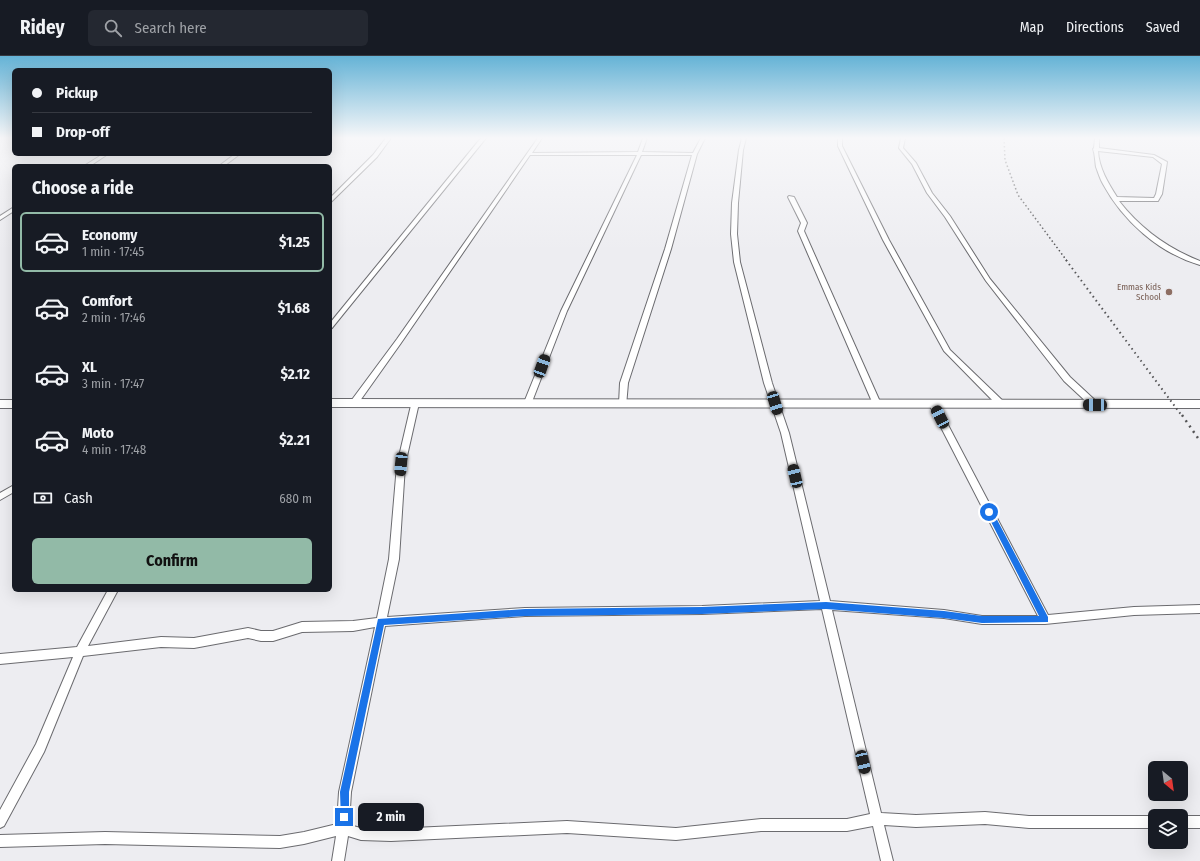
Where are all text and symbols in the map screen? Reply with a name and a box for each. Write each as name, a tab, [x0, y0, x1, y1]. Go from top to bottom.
search box	[88, 10, 368, 46]
text: Ridey	[20, 16, 64, 39]
icon: search	[102, 17, 124, 39]
text: Search here	[134, 19, 207, 37]
text: Map	[1020, 19, 1044, 36]
text: Directions	[1066, 19, 1124, 36]
text: Saved	[1146, 19, 1180, 36]
text: Pickup	[56, 84, 98, 102]
text: Drop-off	[56, 123, 110, 141]
text: Choose a ride	[32, 177, 134, 199]
icon: car	[34, 224, 70, 260]
text: Economy	[82, 226, 137, 244]
text: $1.25	[279, 233, 310, 251]
text: 1 min · 17:45	[82, 244, 144, 259]
place label: Emmas Kids School	[1117, 282, 1162, 302]
marker: Emmas Kids School	[1164, 287, 1174, 297]
icon: car	[34, 290, 70, 326]
text: Comfort	[82, 292, 133, 310]
text: $1.68	[278, 299, 310, 317]
text: 2 min · 17:46	[82, 310, 146, 325]
car	[532, 353, 552, 379]
icon: car	[34, 356, 70, 392]
text: XL	[82, 358, 97, 376]
text: $2.12	[281, 365, 310, 383]
text: 3 min · 17:47	[82, 376, 144, 391]
car	[766, 390, 784, 416]
car	[1083, 399, 1107, 411]
car	[929, 404, 951, 430]
icon: car	[34, 422, 70, 458]
text: Moto	[82, 424, 114, 442]
text: $2.21	[279, 431, 310, 449]
text: 4 min · 17:48	[82, 442, 146, 457]
car	[394, 452, 408, 476]
car	[786, 463, 804, 489]
icon: cash	[32, 487, 54, 509]
text: Cash	[64, 489, 93, 507]
text: 680 m	[279, 491, 312, 506]
route start	[980, 503, 998, 521]
button: Confirm	[32, 538, 312, 584]
car	[854, 749, 872, 775]
north arrow	[1148, 761, 1188, 801]
map controls	[1148, 761, 1188, 849]
callout: 2 min	[358, 803, 424, 831]
route end	[335, 808, 353, 826]
text: 2 min	[377, 809, 405, 824]
button: layers	[1148, 809, 1188, 849]

